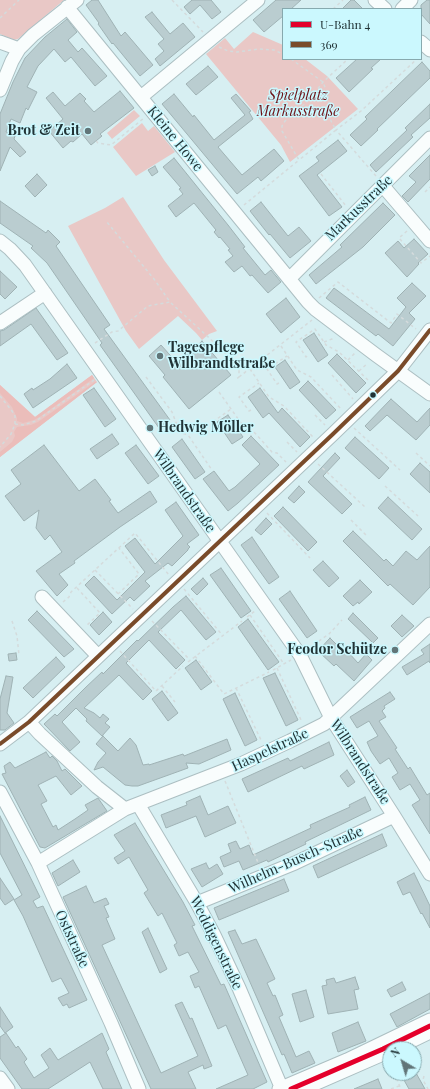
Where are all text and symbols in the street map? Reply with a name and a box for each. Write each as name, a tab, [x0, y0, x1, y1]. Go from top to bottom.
legend	[282, 8, 422, 60]
text: U-Bahn 4	[320, 16, 370, 32]
text: 369	[320, 36, 338, 52]
park label: Spielplatz Markusstraße	[257, 88, 339, 120]
street label: Kleine Howe	[144, 103, 206, 175]
place label: Brot & Zeit	[8, 123, 80, 139]
marker: Brot & Zeit	[83, 126, 93, 136]
street label: Markusstraße	[322, 172, 396, 244]
place label: Tagespflege Wilbrandtstraße	[168, 340, 275, 372]
marker: Tagespflege Wilbrandtstraße	[155, 351, 165, 361]
unlabelled marker	[368, 390, 378, 400]
place label: Hedwig Möller	[158, 420, 253, 436]
marker: Hedwig Möller	[145, 423, 155, 433]
street label: Wilbrandstraße	[149, 446, 219, 536]
place label: Feodor Schütze	[287, 642, 387, 658]
marker: Feodor Schütze	[390, 645, 400, 655]
street label: Wilbrandstraße	[326, 716, 394, 808]
street label: Haspelstraße	[229, 725, 311, 775]
street label: Wilhelm-Busch-Straße	[226, 823, 366, 897]
street label: Weddigenstraße	[186, 894, 246, 992]
street label: Oststraße	[51, 908, 93, 970]
north arrow	[382, 1041, 422, 1081]
text: N	[387, 1044, 403, 1060]

